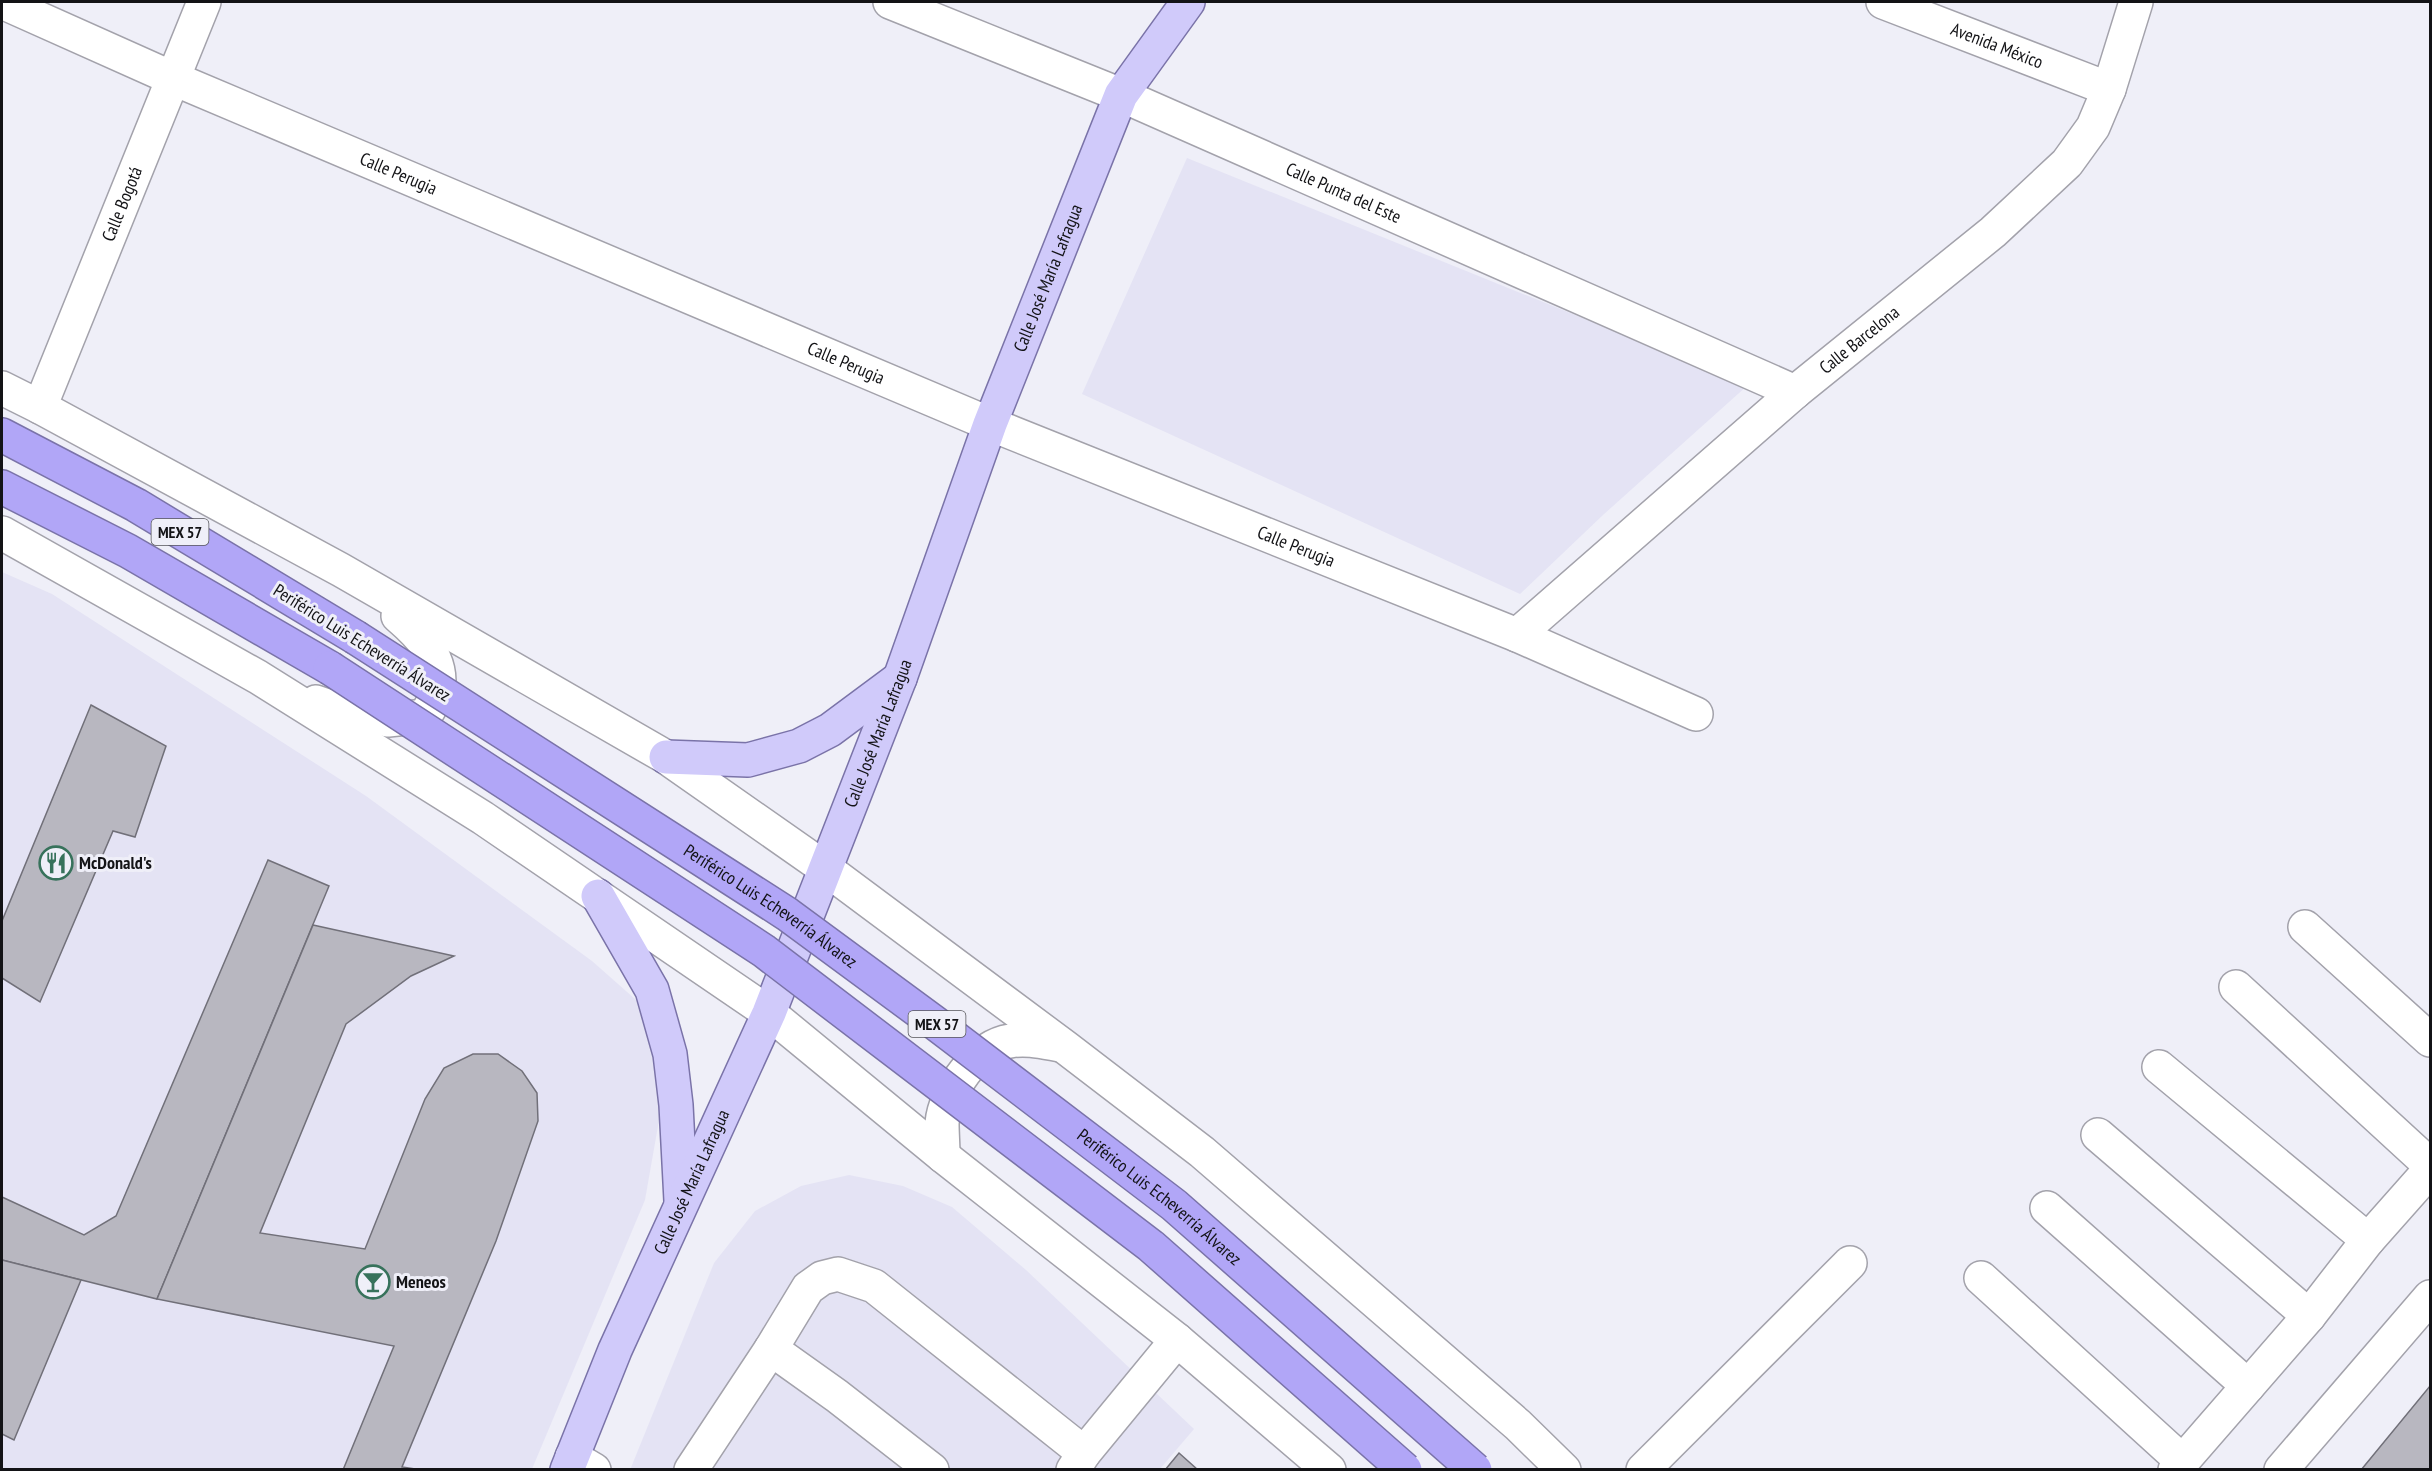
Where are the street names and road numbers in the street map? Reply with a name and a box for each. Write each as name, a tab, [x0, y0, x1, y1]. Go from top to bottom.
street label: Avenida México	[1948, 17, 2047, 74]
street label: Calle Perugia	[357, 147, 441, 200]
street label: Calle Punta del Este	[1282, 157, 1405, 228]
street label: Calle Bogotá	[96, 163, 147, 245]
street label: Calle José María Lafragua	[1008, 201, 1087, 355]
street label: Calle Barcelona	[1814, 300, 1904, 379]
street label: Calle Perugia	[804, 336, 888, 389]
road number: MEX 57	[152, 519, 208, 545]
street label: Calle Perugia	[1254, 520, 1338, 572]
street label: Periférico Luis Echeverría Álvarez	[269, 579, 455, 707]
street label: Calle José María Lafragua	[839, 656, 917, 810]
street label: Periférico Luis Echeverría Álvarez	[680, 839, 862, 973]
road number: MEX 57	[908, 1011, 966, 1037]
street label: Calle José María Lafragua	[648, 1106, 734, 1258]
street label: Periférico Luis Echeverría Álvarez	[1073, 1123, 1246, 1270]

